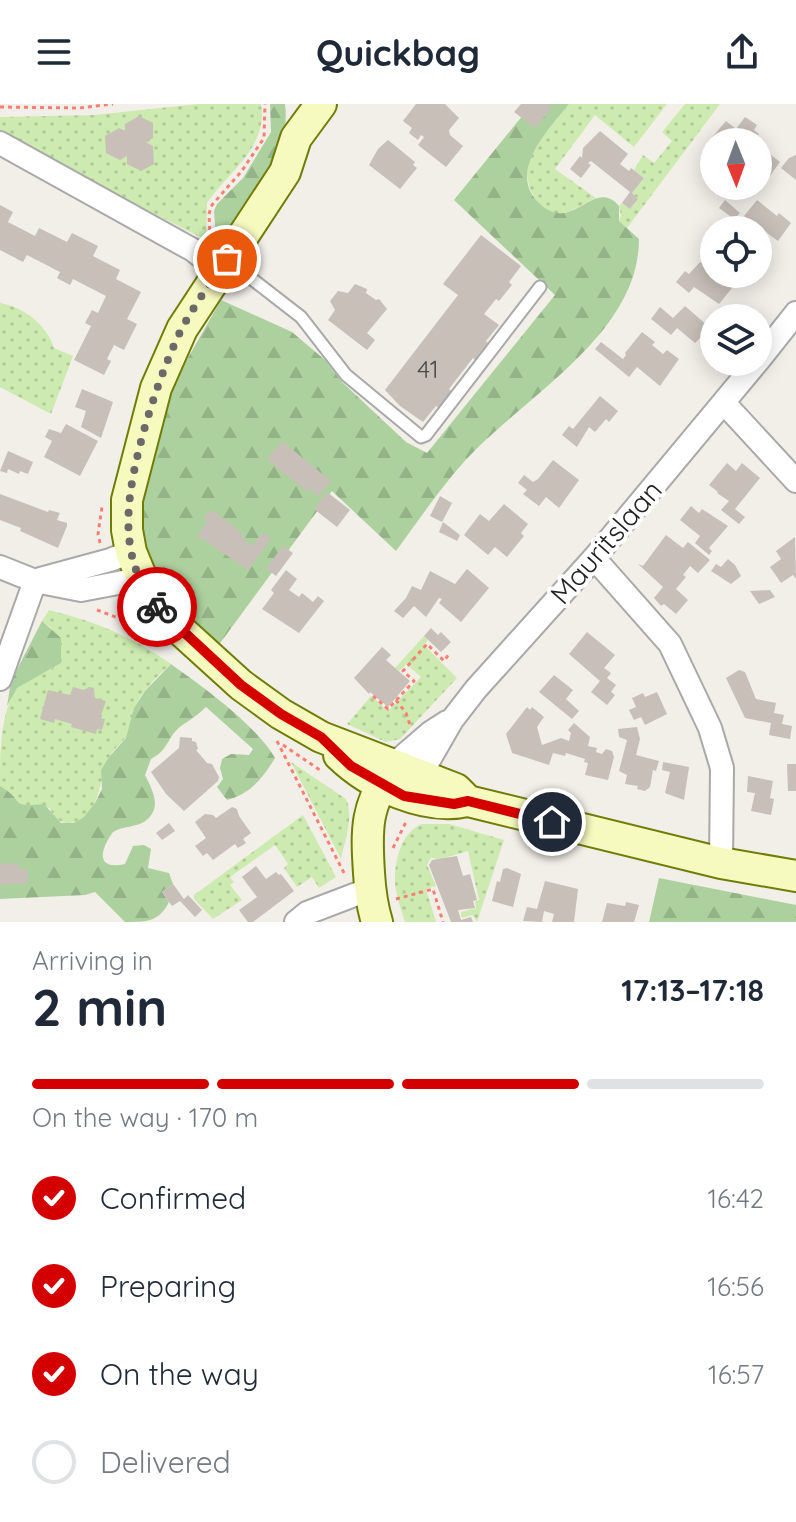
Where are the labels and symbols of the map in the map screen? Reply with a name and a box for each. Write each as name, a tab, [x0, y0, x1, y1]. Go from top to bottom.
north arrow	[700, 128, 772, 200]
pin	[193, 225, 261, 293]
house number: 41	[417, 354, 439, 384]
street label: Mauritslaan	[542, 473, 669, 611]
courier	[117, 567, 197, 647]
pin	[518, 788, 586, 856]

